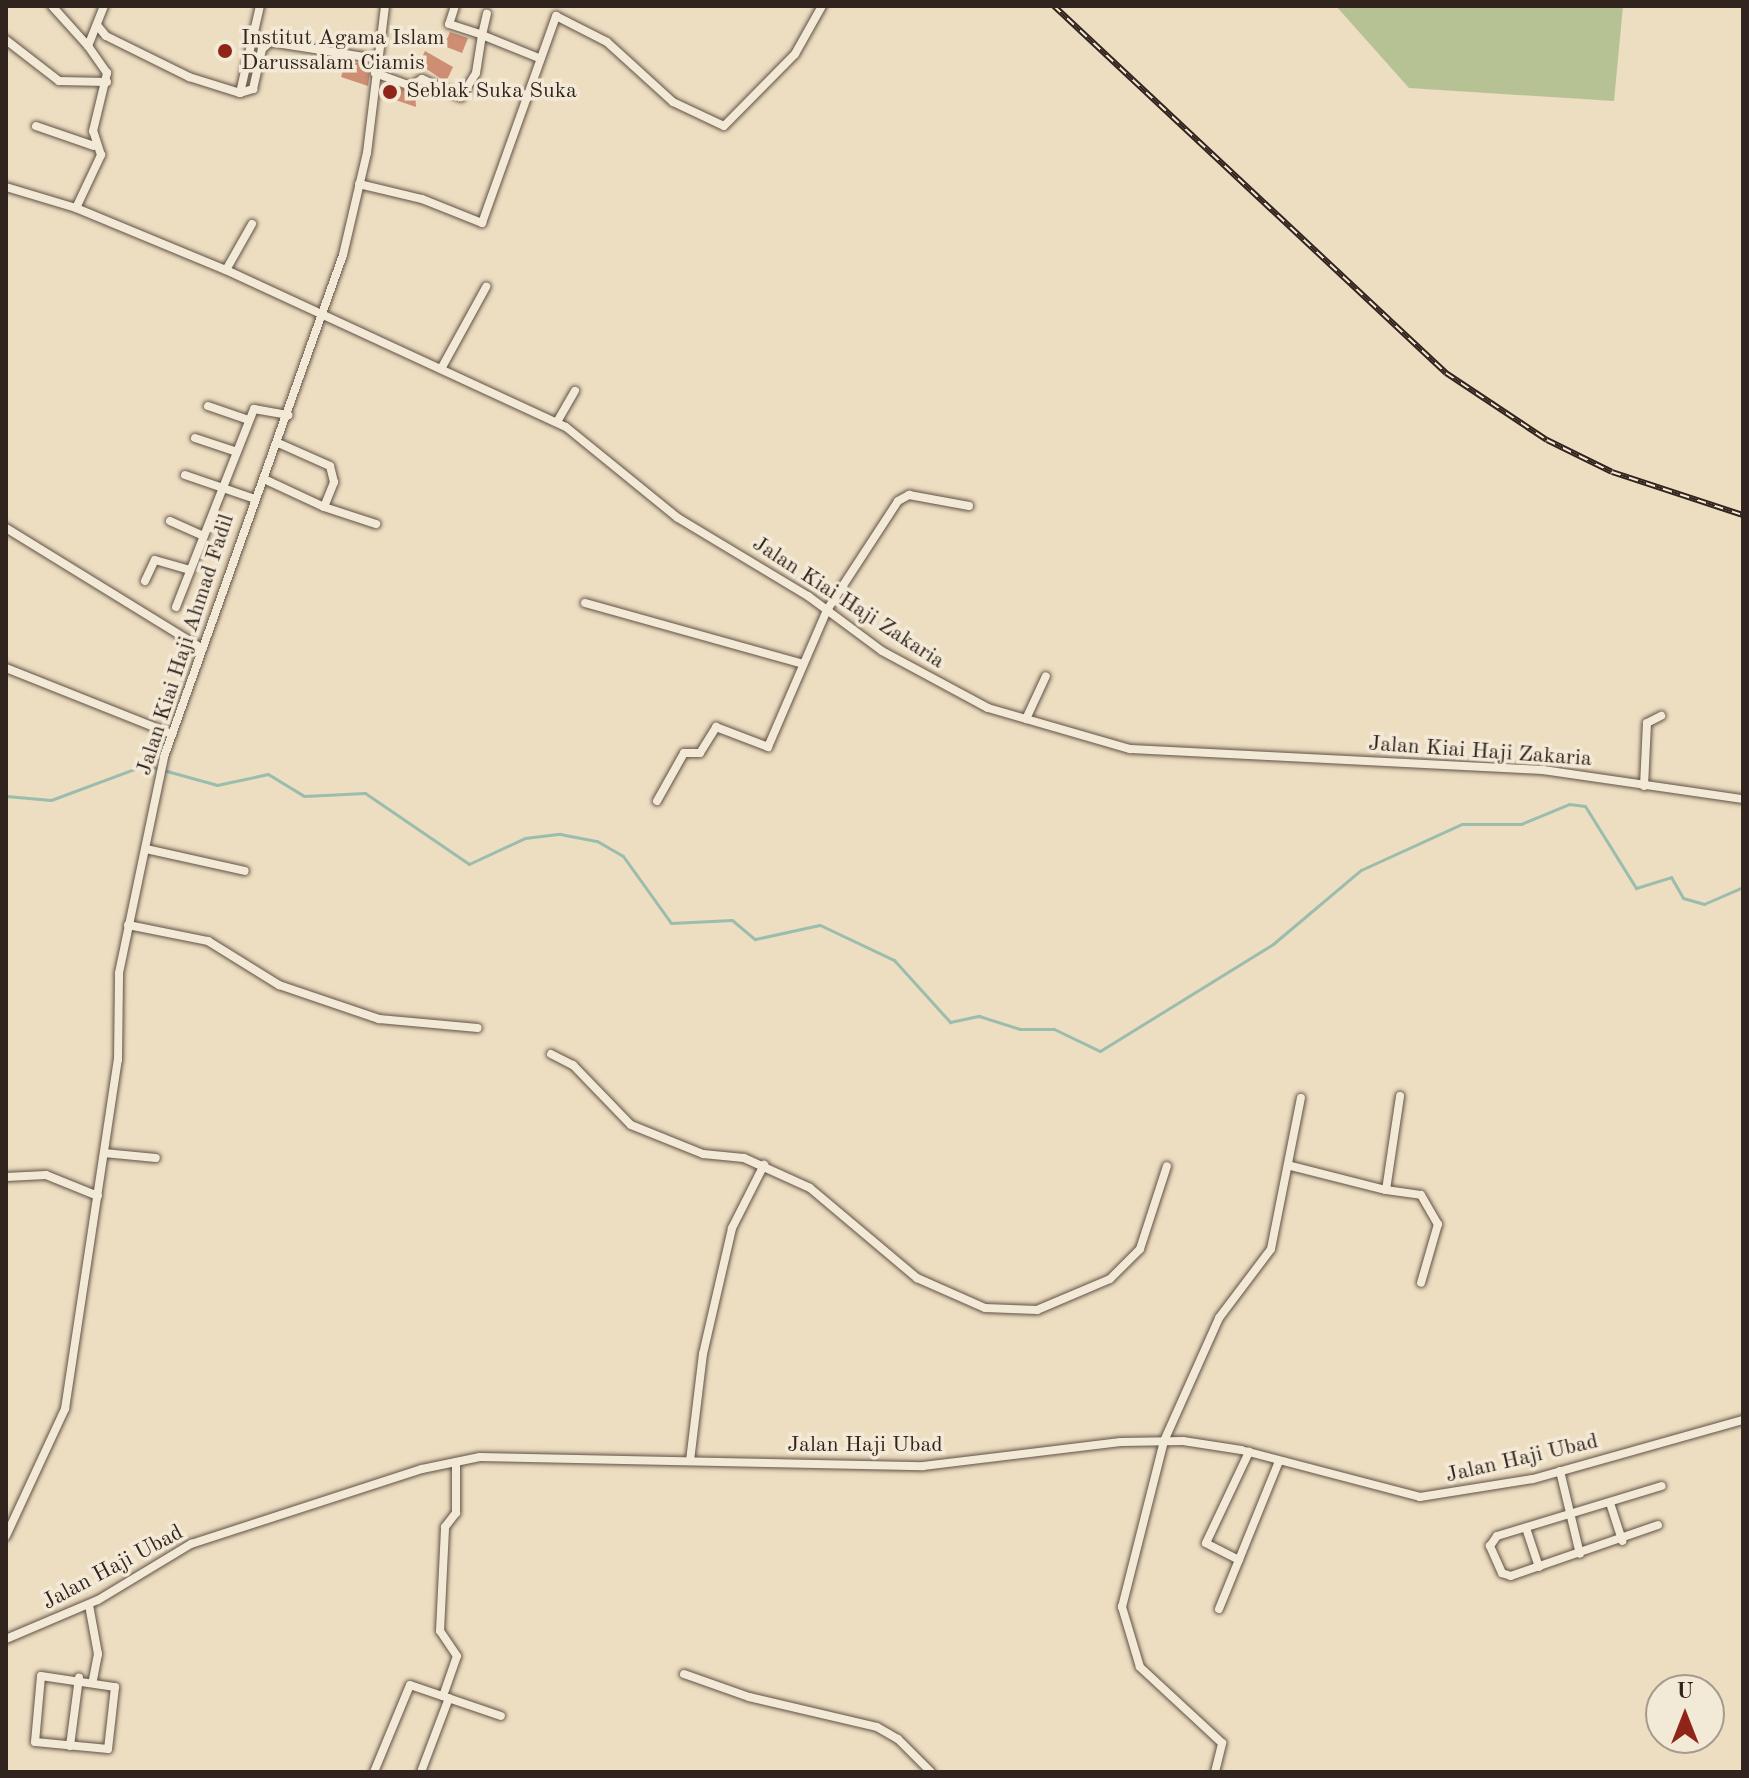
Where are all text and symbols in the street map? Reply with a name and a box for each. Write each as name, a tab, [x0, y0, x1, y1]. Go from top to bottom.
place label: Institut Agama Islam Darussalam Ciamis	[241, 25, 445, 76]
marker: Institut Agama Islam Darussalam Ciamis	[216, 42, 234, 60]
place label: Seblak Suka Suka	[406, 79, 577, 105]
marker: Seblak Suka Suka	[381, 83, 399, 101]
street label: Jalan Kiai Haji Ahmad Fadil	[131, 511, 241, 779]
street label: Jalan Kiai Haji Zakaria	[747, 531, 949, 675]
street label: Jalan Kiai Haji Zakaria	[1367, 731, 1593, 773]
street label: Jalan Haji Ubad	[1443, 1429, 1601, 1489]
street label: Jalan Haji Ubad	[787, 1433, 943, 1459]
street label: Jalan Haji Ubad	[38, 1520, 188, 1616]
north arrow	[1645, 1674, 1725, 1754]
text: U	[1676, 1681, 1694, 1703]

